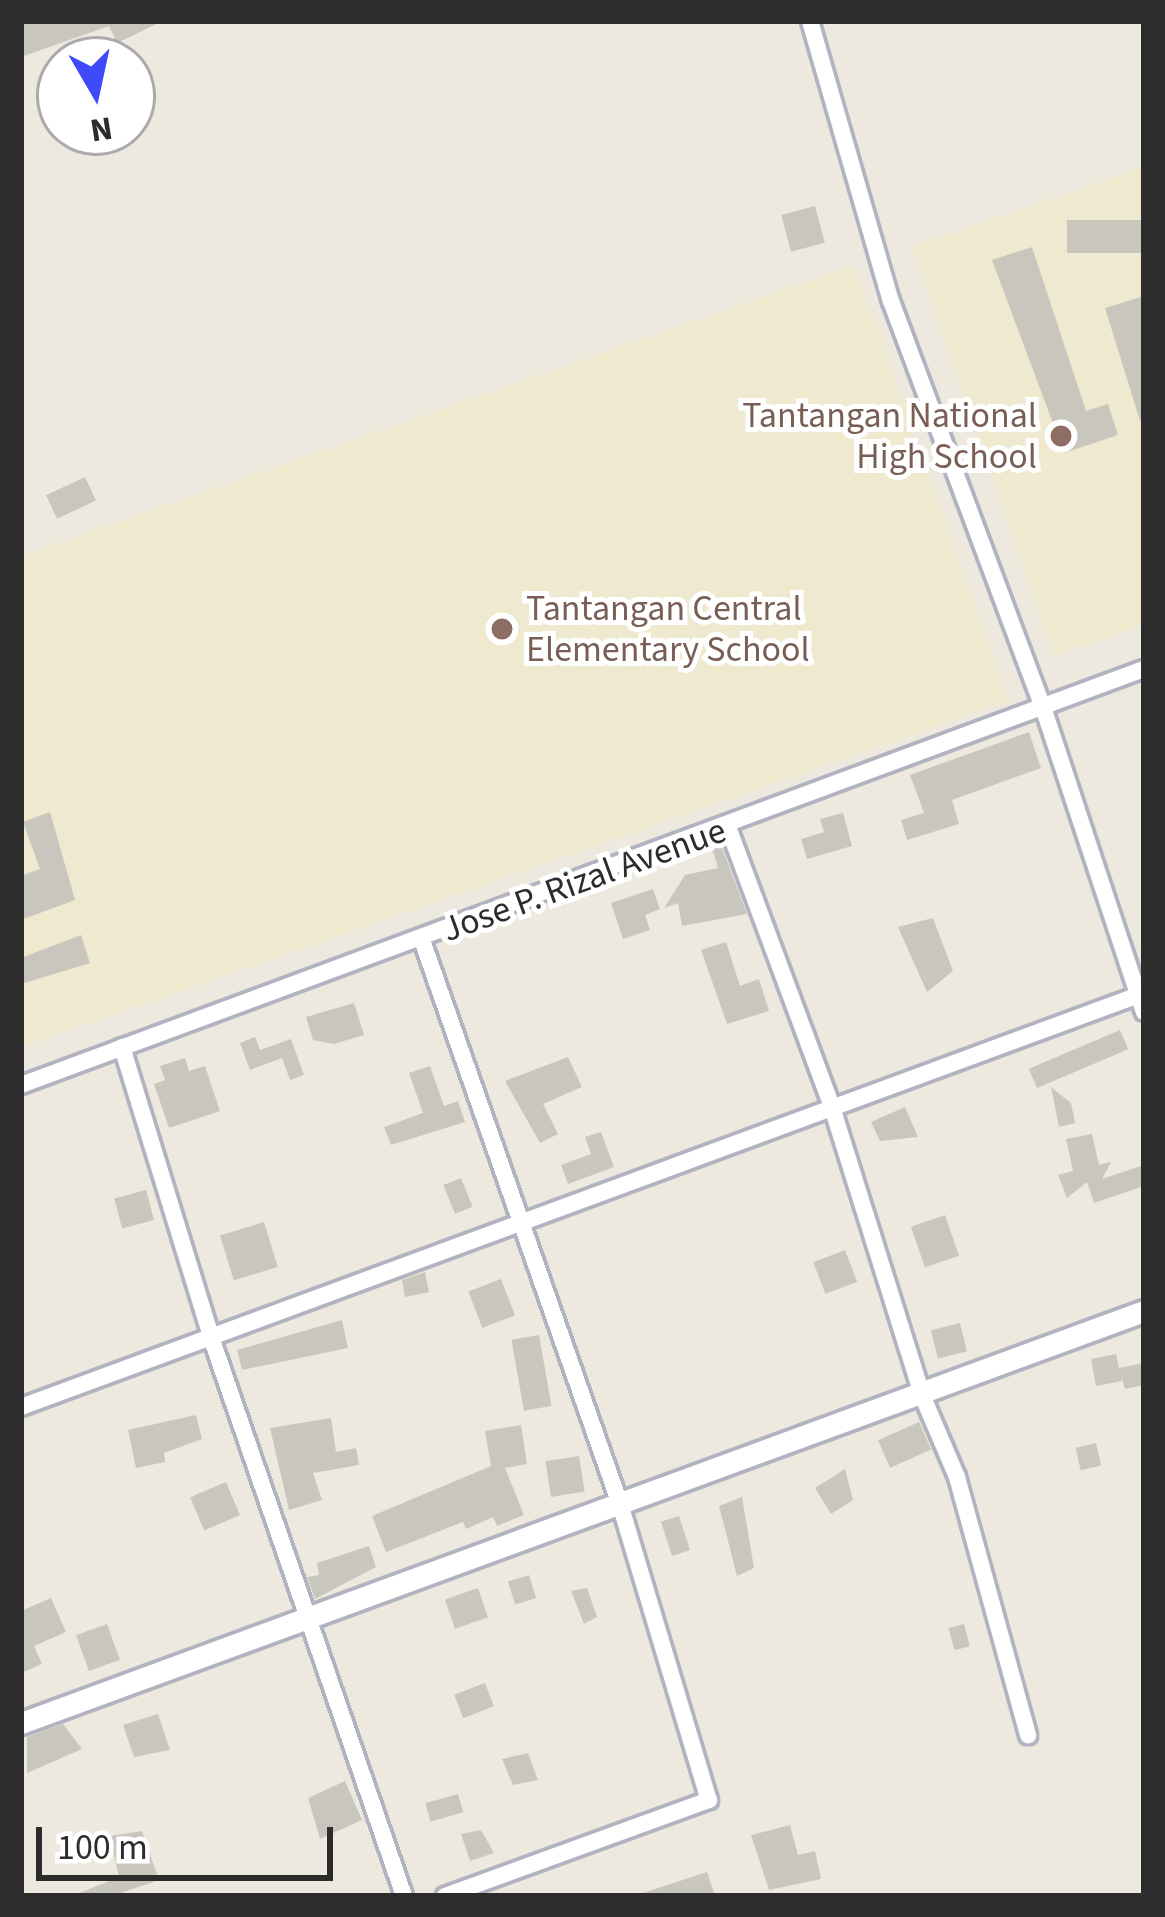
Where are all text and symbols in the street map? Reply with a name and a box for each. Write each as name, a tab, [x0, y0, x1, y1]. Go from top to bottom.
north arrow	[36, 36, 156, 156]
text: N	[87, 104, 116, 154]
place label: Tantangan National High School	[742, 393, 1037, 478]
marker: Tantangan National High School	[1048, 423, 1074, 449]
place label: Tantangan Central Elementary School	[526, 586, 810, 671]
marker: Tantangan Central Elementary School	[489, 616, 515, 642]
street label: Jose P. Rizal Avenue	[436, 809, 732, 951]
scale bar	[42, 1803, 339, 1877]
text: 100 m	[57, 1822, 148, 1873]

